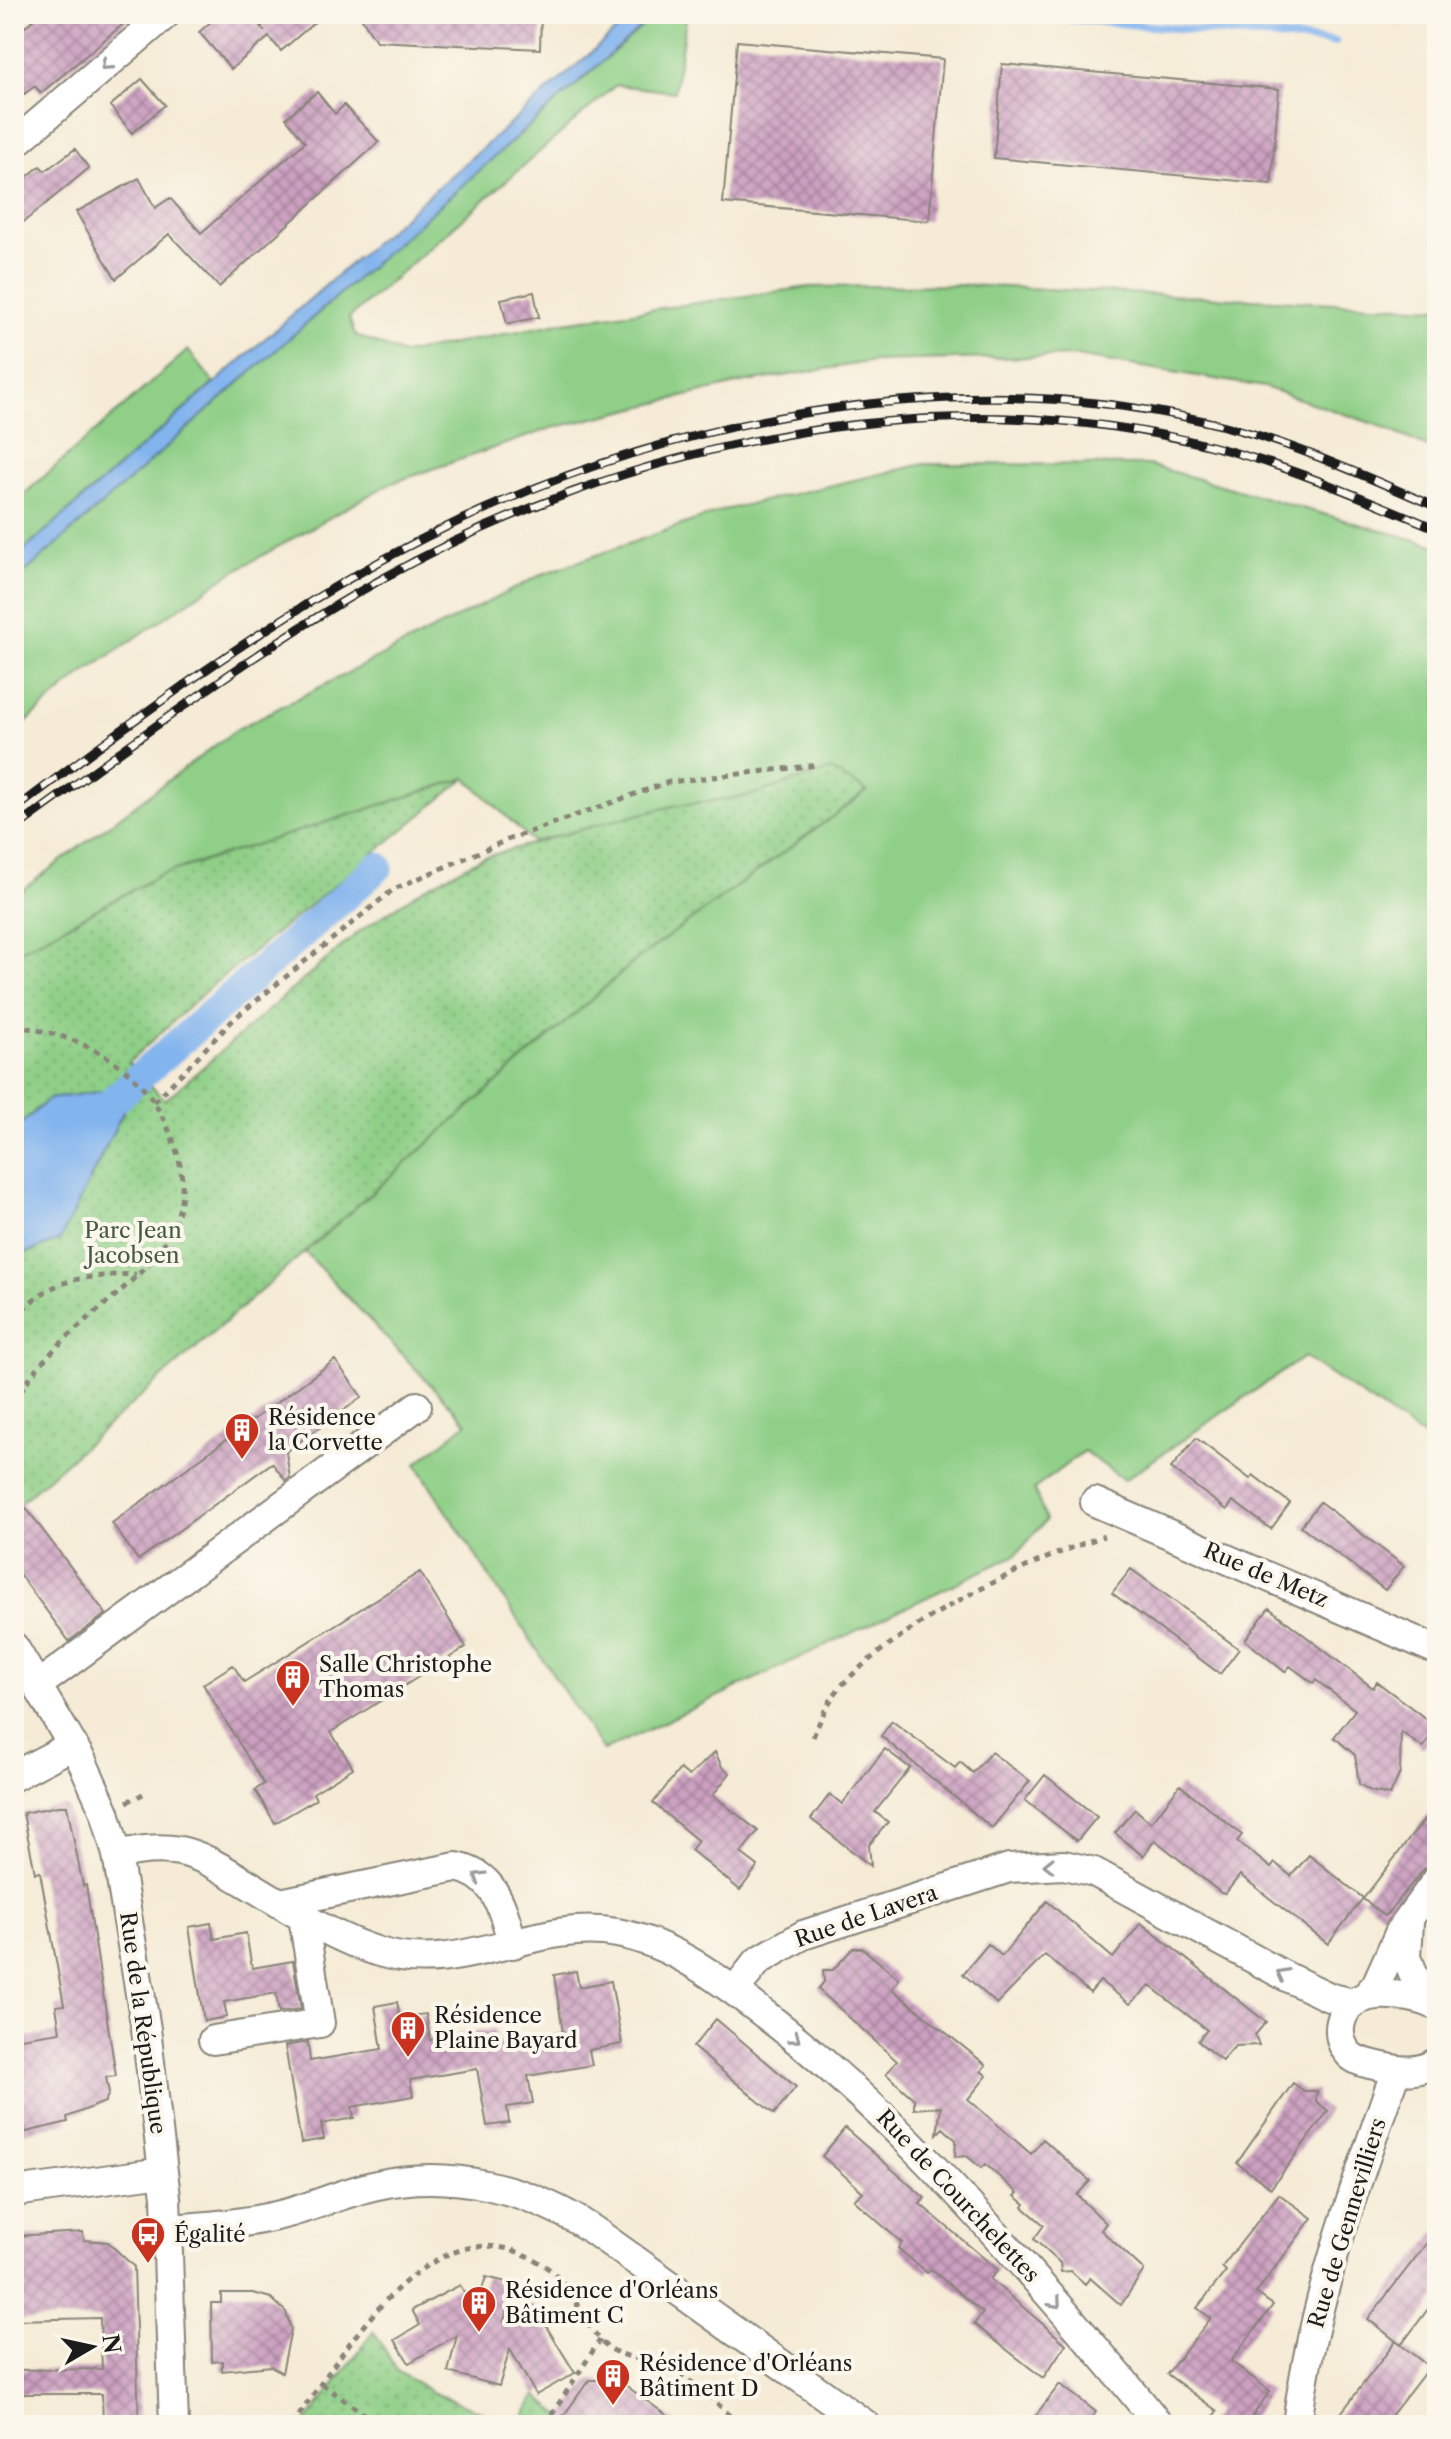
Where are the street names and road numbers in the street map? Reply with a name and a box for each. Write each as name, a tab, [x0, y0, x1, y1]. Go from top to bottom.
street label: Rue de Metz	[1200, 1537, 1332, 1613]
street label: Rue de Lavera	[791, 1879, 941, 1953]
street label: Rue de la République	[114, 1910, 172, 2136]
street label: Rue de Courchelettes	[871, 2104, 1045, 2288]
street label: Rue de Gennevilliers	[1302, 2115, 1392, 2331]

